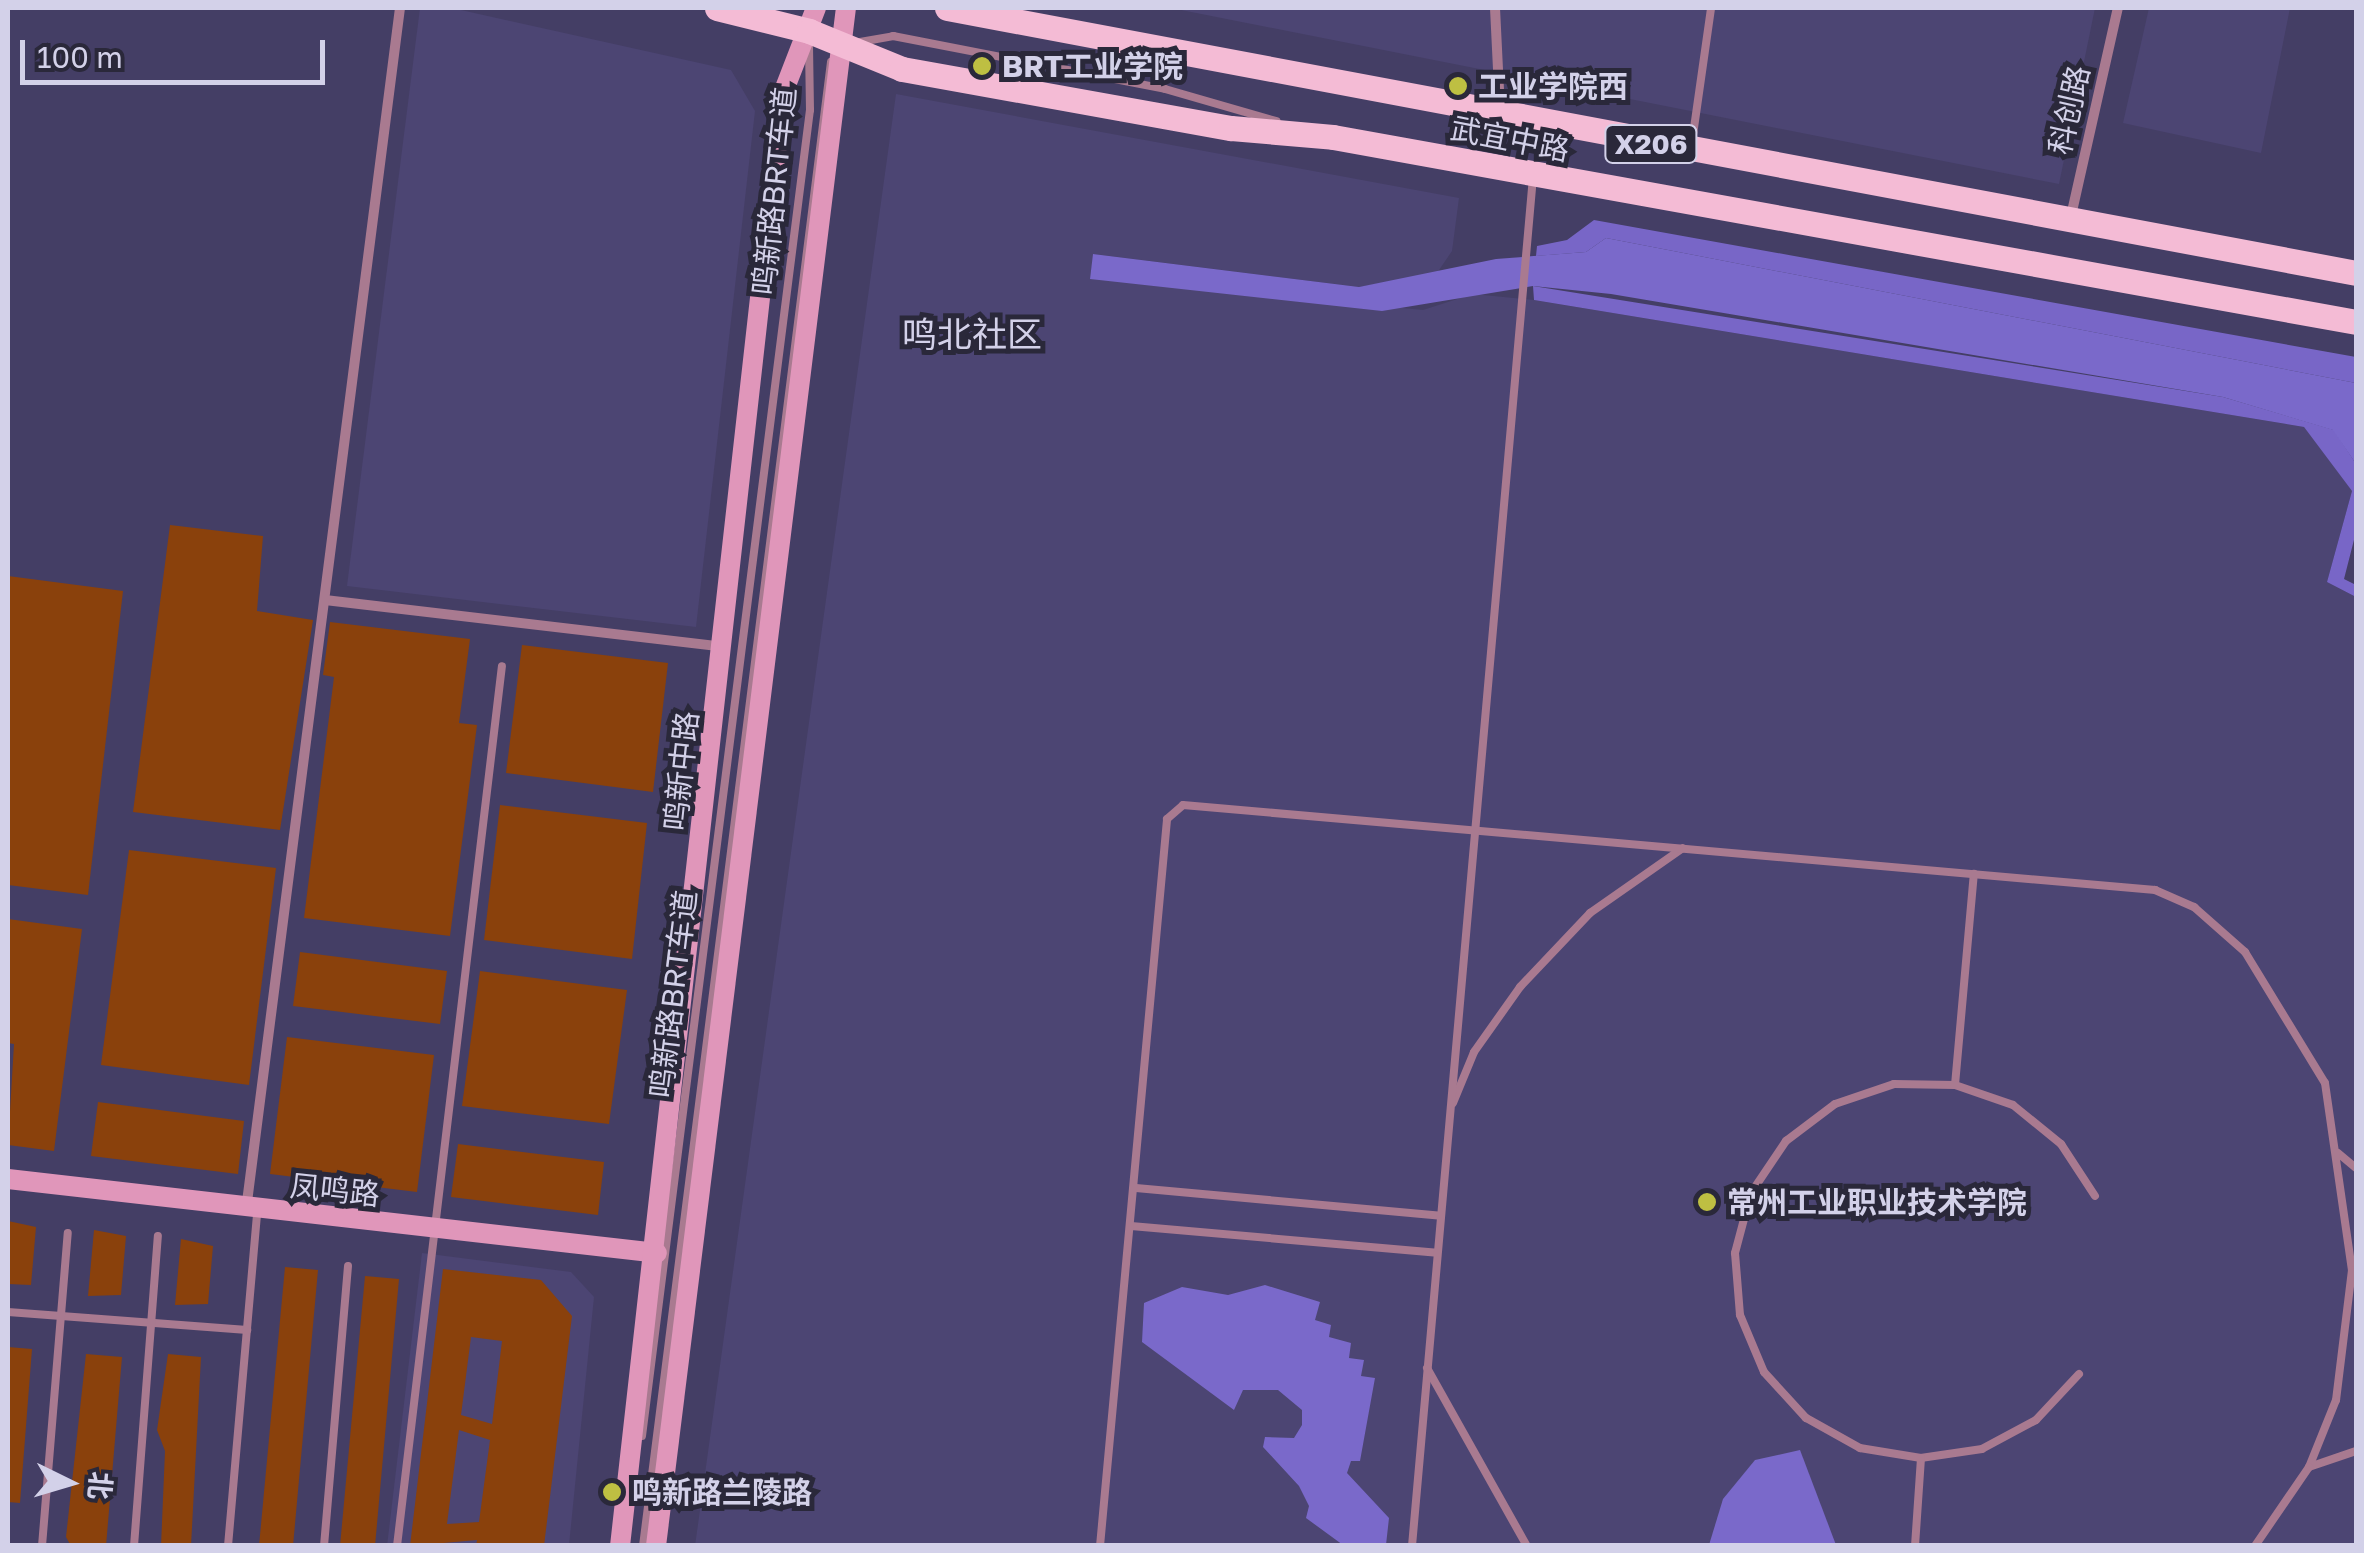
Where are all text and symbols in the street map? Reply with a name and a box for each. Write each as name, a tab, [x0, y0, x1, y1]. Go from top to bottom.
scale bar	[25, 20, 330, 82]
text: 100 m	[37, 39, 123, 75]
place label: BRT工业学院	[1002, 48, 1183, 84]
marker: BRT工业学院	[971, 55, 993, 77]
street label: 科创路	[2041, 62, 2097, 158]
place label: 工业学院西	[1478, 68, 1628, 104]
marker: 工业学院西	[1447, 75, 1469, 97]
street label: 鸣新路BRT车道	[745, 85, 803, 297]
street label: 武宜中路	[1448, 110, 1572, 168]
road number: X206	[1604, 121, 1698, 167]
district label: 鸣北社区	[902, 313, 1042, 355]
street label: 鸣新中路	[657, 709, 705, 833]
street label: 鸣新路BRT车道	[642, 888, 704, 1100]
street label: 凤鸣路	[288, 1167, 382, 1213]
place label: 常州工业职业技术学院	[1727, 1184, 2027, 1220]
marker: 常州工业职业技术学院	[1696, 1191, 1718, 1213]
north arrow	[20, 1433, 120, 1533]
text: 北	[83, 1470, 118, 1501]
place label: 鸣新路兰陵路	[632, 1474, 812, 1510]
marker: 鸣新路兰陵路	[601, 1481, 623, 1503]

